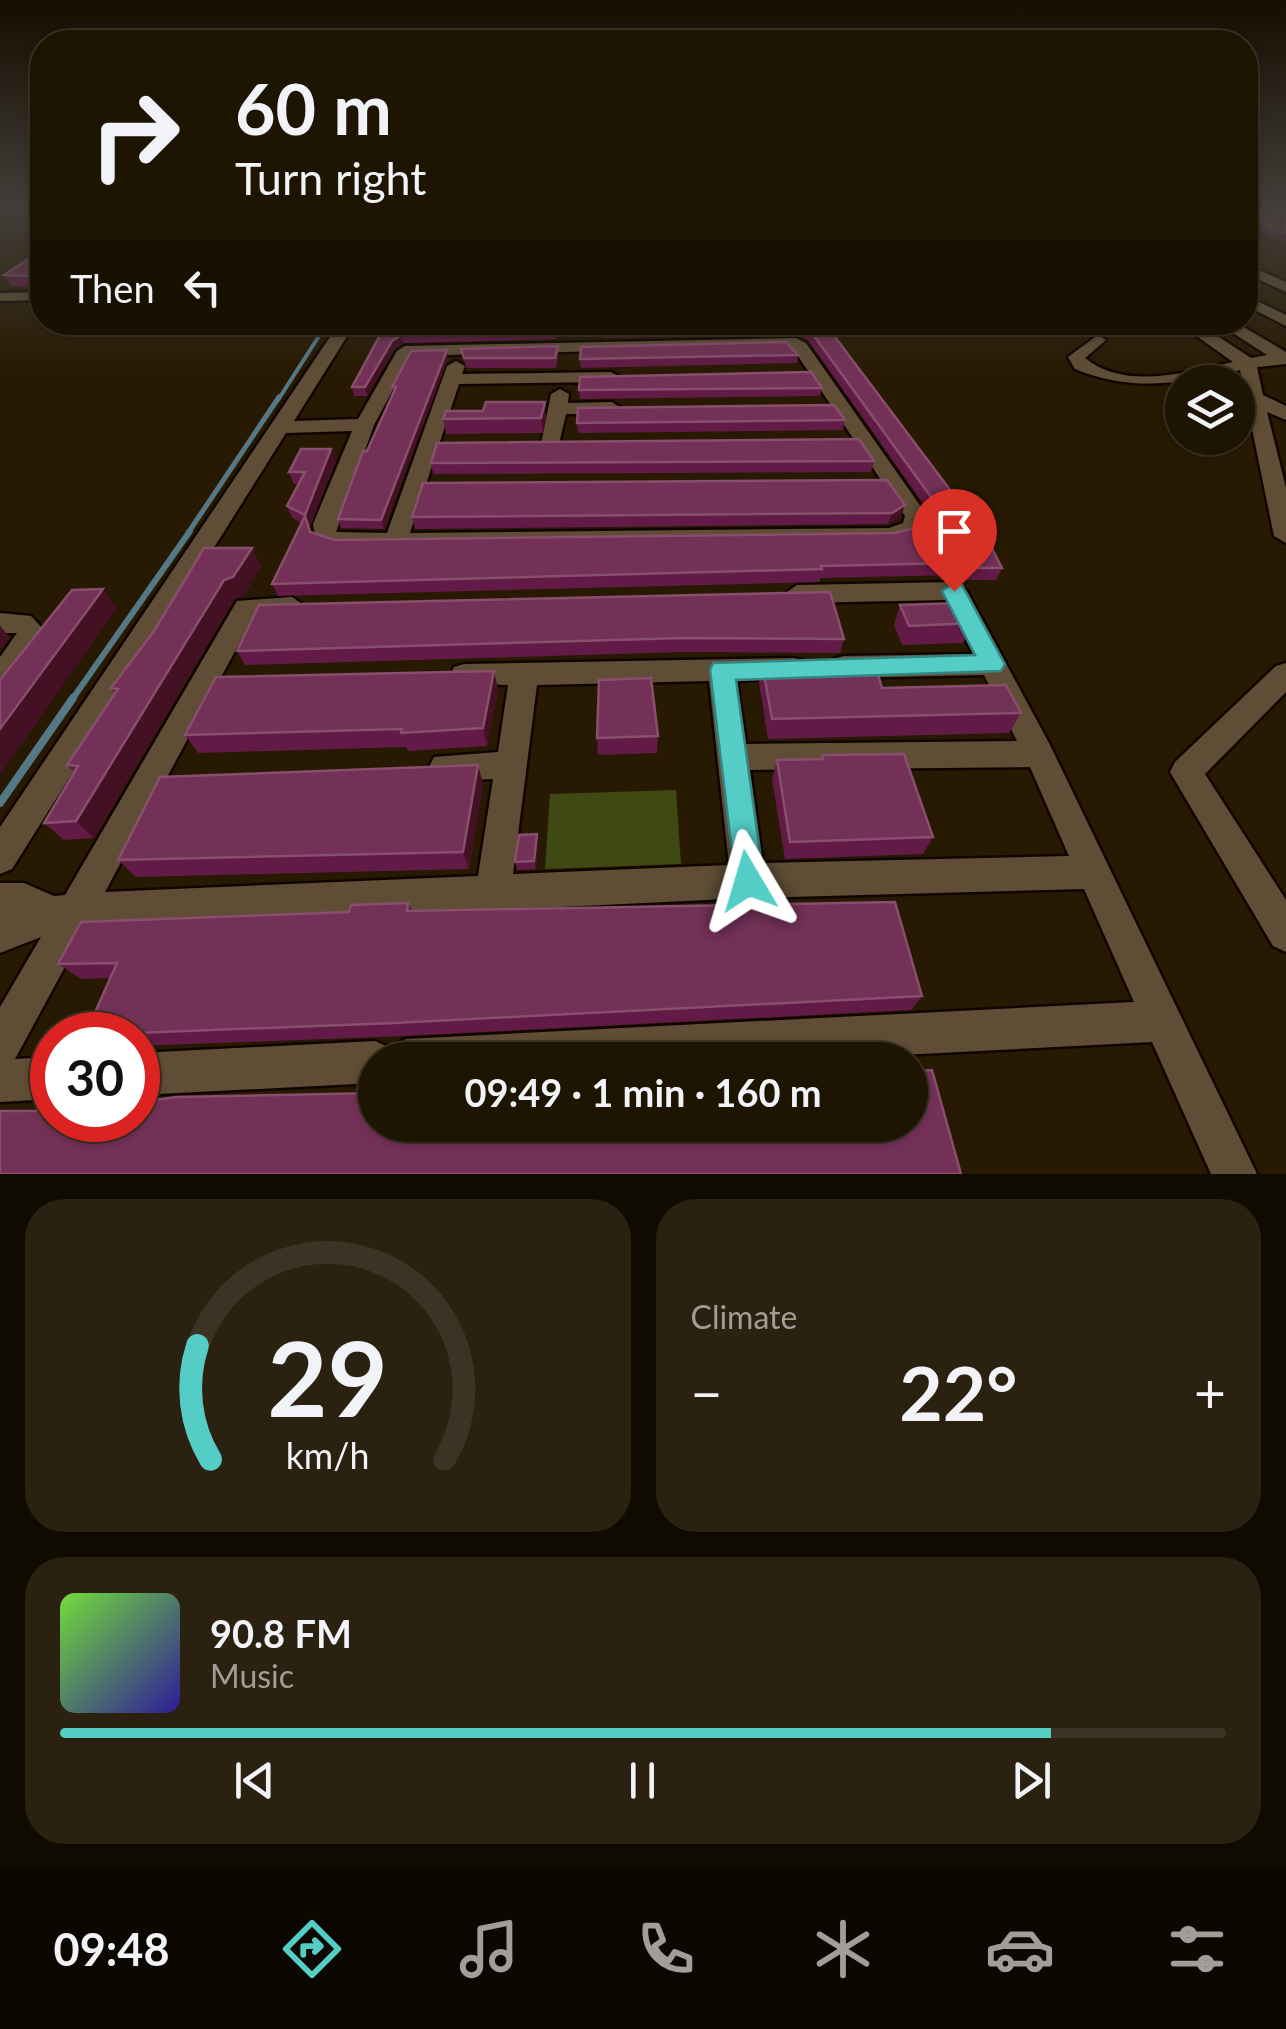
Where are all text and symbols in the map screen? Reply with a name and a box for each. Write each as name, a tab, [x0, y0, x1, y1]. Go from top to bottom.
text: 60 m	[235, 66, 392, 150]
icon: right	[70, 70, 200, 200]
text: Turn right	[235, 151, 426, 205]
icon: left	[175, 260, 230, 315]
text: Then	[70, 265, 155, 311]
map controls	[1165, 365, 1255, 455]
button: layers	[1165, 365, 1255, 455]
pin	[912, 489, 997, 592]
icon: arrive	[927, 504, 982, 559]
position arrow	[696, 829, 800, 933]
speed limit sign: 30	[30, 1012, 160, 1142]
text: 09:49 · 1 min · 160 m	[464, 1069, 822, 1115]
text: Climate	[691, 1297, 797, 1336]
text: 29	[267, 1314, 388, 1439]
text: 22°	[899, 1347, 1017, 1437]
text: −	[691, 1359, 722, 1425]
text: +	[1194, 1359, 1226, 1425]
text: km/h	[286, 1434, 370, 1477]
text: 90.8 FM	[210, 1610, 352, 1656]
text: Music	[210, 1656, 294, 1695]
icon: previous	[227, 1753, 282, 1808]
icon: pause	[615, 1753, 670, 1808]
icon: next	[1004, 1753, 1059, 1808]
icon: directions	[277, 1914, 347, 1984]
icon: music	[454, 1914, 524, 1984]
icon: phone	[631, 1914, 701, 1984]
icon: climate	[808, 1914, 878, 1984]
icon: car	[985, 1914, 1055, 1984]
icon: filters	[1162, 1914, 1232, 1984]
text: 09:48	[54, 1922, 170, 1976]

